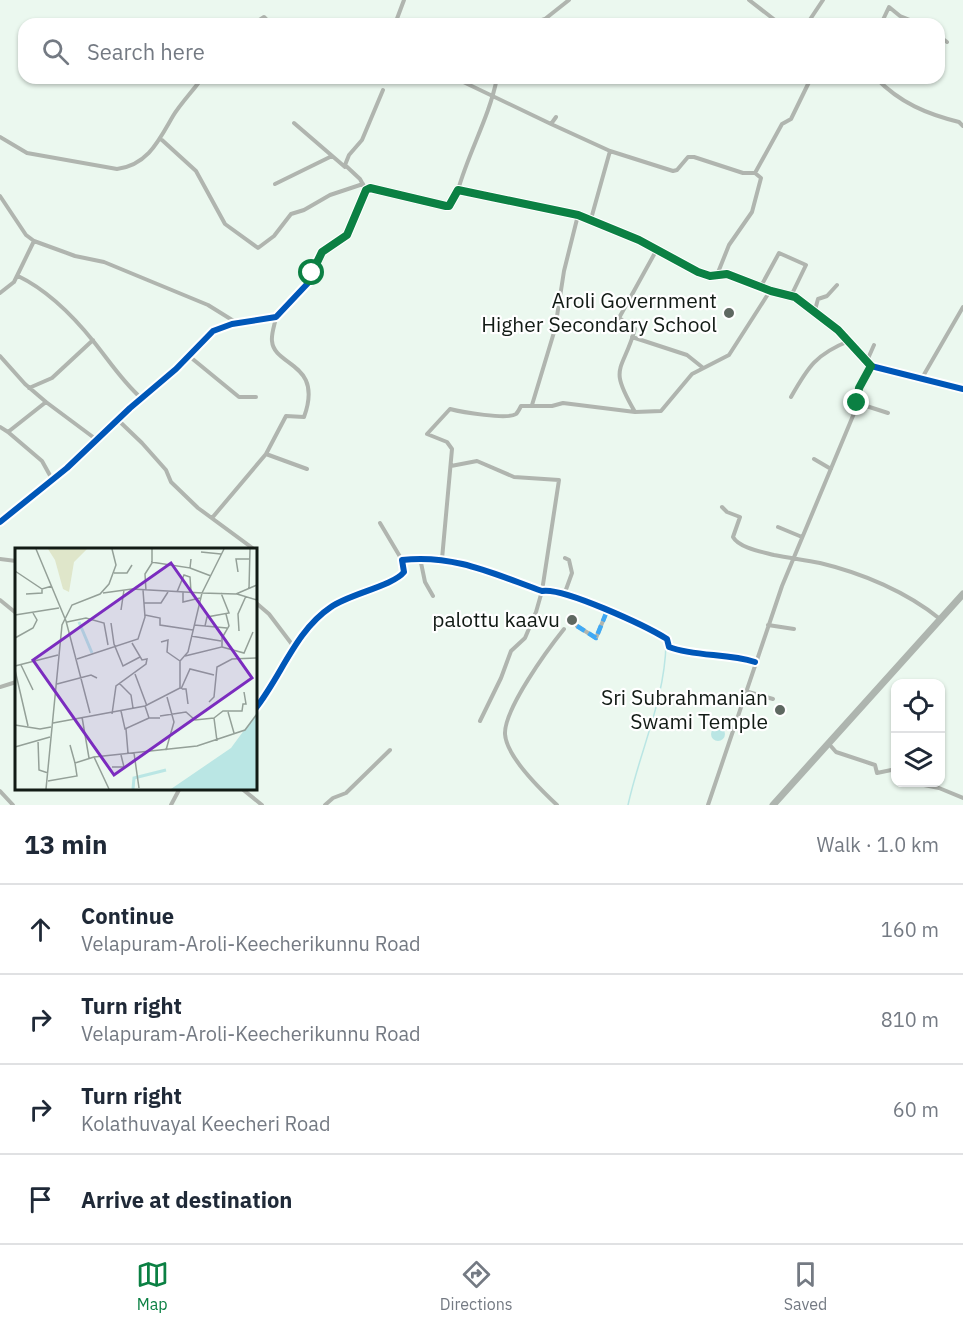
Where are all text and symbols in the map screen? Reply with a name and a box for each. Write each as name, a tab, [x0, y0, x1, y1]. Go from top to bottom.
search box	[18, 18, 945, 84]
icon: search	[39, 35, 72, 68]
text: Search here	[87, 37, 205, 66]
route start	[298, 259, 324, 285]
place label: Aroli Government Higher Secondary School	[481, 286, 717, 338]
marker: Aroli Government Higher Secondary School	[722, 306, 736, 320]
route end	[843, 389, 869, 415]
inset map	[15, 548, 256, 790]
place label: palottu kaavu	[432, 605, 560, 633]
marker: palottu kaavu	[565, 613, 579, 627]
map controls	[891, 679, 945, 787]
button: locate	[891, 679, 945, 733]
place label: Sri Subrahmanian Swami Temple	[601, 683, 768, 735]
marker: Sri Subrahmanian Swami Temple	[773, 703, 787, 717]
button: layers	[891, 733, 945, 787]
text: 13 min	[24, 827, 108, 861]
text: Walk · 1.0 km	[817, 831, 939, 858]
text: Continue	[81, 901, 174, 930]
icon: ahead	[24, 913, 57, 946]
text: 160 m	[881, 916, 939, 943]
text: Velapuram-Aroli-Keecherikunnu Road	[81, 930, 421, 957]
text: Turn right	[81, 991, 182, 1020]
icon: right	[24, 1003, 57, 1036]
text: 810 m	[881, 1006, 939, 1033]
text: Velapuram-Aroli-Keecherikunnu Road	[81, 1020, 421, 1047]
text: Turn right	[81, 1081, 182, 1110]
icon: right	[24, 1093, 57, 1126]
text: 60 m	[893, 1096, 939, 1123]
text: Kolathuvayal Keecheri Road	[81, 1110, 331, 1137]
icon: arrive	[24, 1183, 57, 1216]
text: Arrive at destination	[81, 1185, 292, 1214]
tab: Map	[136, 1258, 169, 1314]
tab: Directions	[440, 1258, 513, 1314]
tab: Saved	[784, 1258, 827, 1314]

